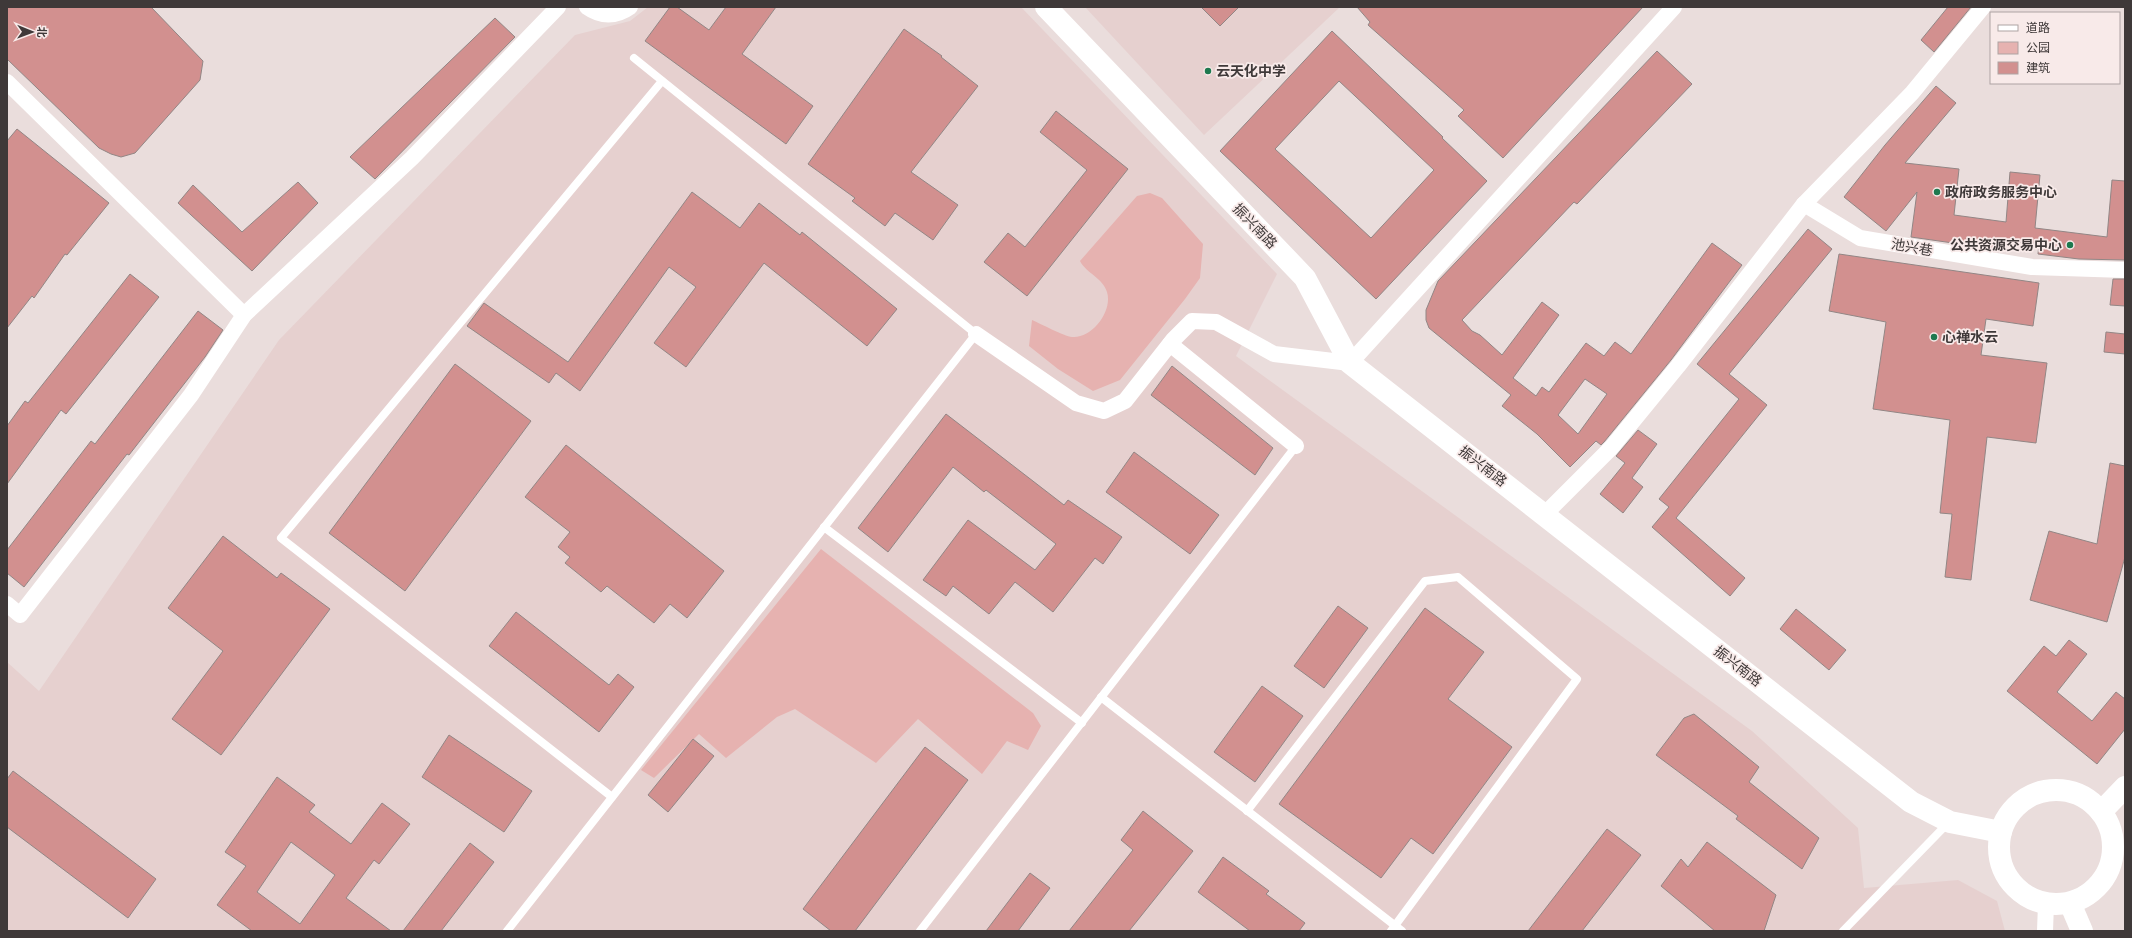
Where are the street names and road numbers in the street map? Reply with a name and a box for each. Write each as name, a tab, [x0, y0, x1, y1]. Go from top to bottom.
street label: 振兴南路	[1229, 200, 1281, 252]
street label: 池兴巷	[1890, 234, 1934, 260]
street label: 振兴南路	[1455, 442, 1511, 490]
street label: 振兴南路	[1710, 642, 1766, 690]

